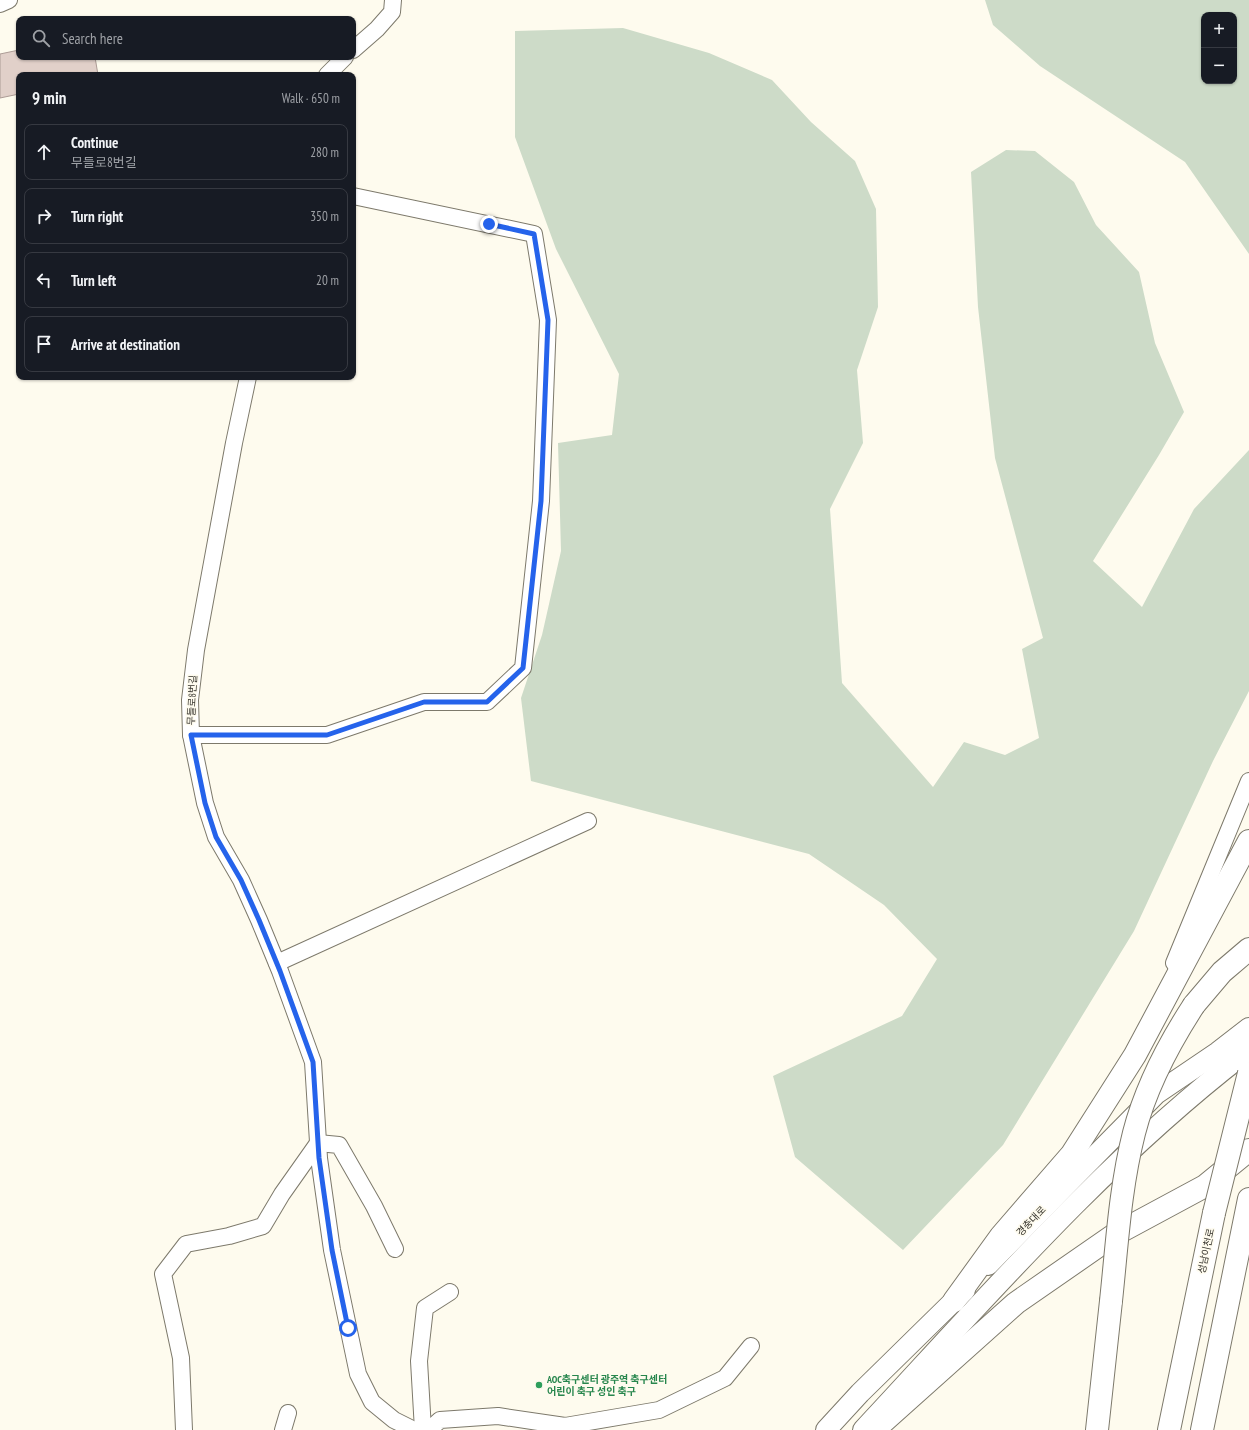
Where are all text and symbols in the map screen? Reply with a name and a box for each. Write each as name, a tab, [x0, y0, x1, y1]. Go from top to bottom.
map controls	[1201, 12, 1237, 84]
button: +	[1201, 12, 1237, 48]
search box	[16, 16, 356, 60]
icon: search	[30, 27, 52, 49]
text: Search here	[62, 29, 123, 48]
button: −	[1201, 48, 1237, 84]
text: 9 min	[32, 87, 66, 109]
text: Walk · 650 m	[282, 90, 340, 107]
text: Continue	[71, 133, 118, 152]
icon: ahead	[33, 141, 55, 163]
text: 280 m	[310, 144, 339, 161]
text: 무들로8번길	[71, 154, 137, 171]
icon: right	[33, 205, 55, 227]
text: Turn right	[71, 207, 123, 226]
text: 350 m	[310, 208, 339, 225]
route end	[480, 215, 498, 233]
icon: left	[33, 269, 55, 291]
text: Turn left	[71, 271, 116, 290]
text: 20 m	[316, 272, 339, 289]
icon: arrive	[33, 333, 55, 355]
text: Arrive at destination	[71, 335, 180, 354]
street label: 무들로8번길	[184, 674, 200, 726]
street label: 경충대로	[1014, 1203, 1048, 1239]
street label: 성남이천로	[1195, 1227, 1217, 1275]
route start	[339, 1319, 357, 1337]
place label: AOC축구센터 광주역 축구센터 어린이 축구 성인 축구	[546, 1373, 667, 1398]
marker: AOC축구센터 광주역 축구센터 어린이 축구 성인 축구	[534, 1380, 544, 1390]

